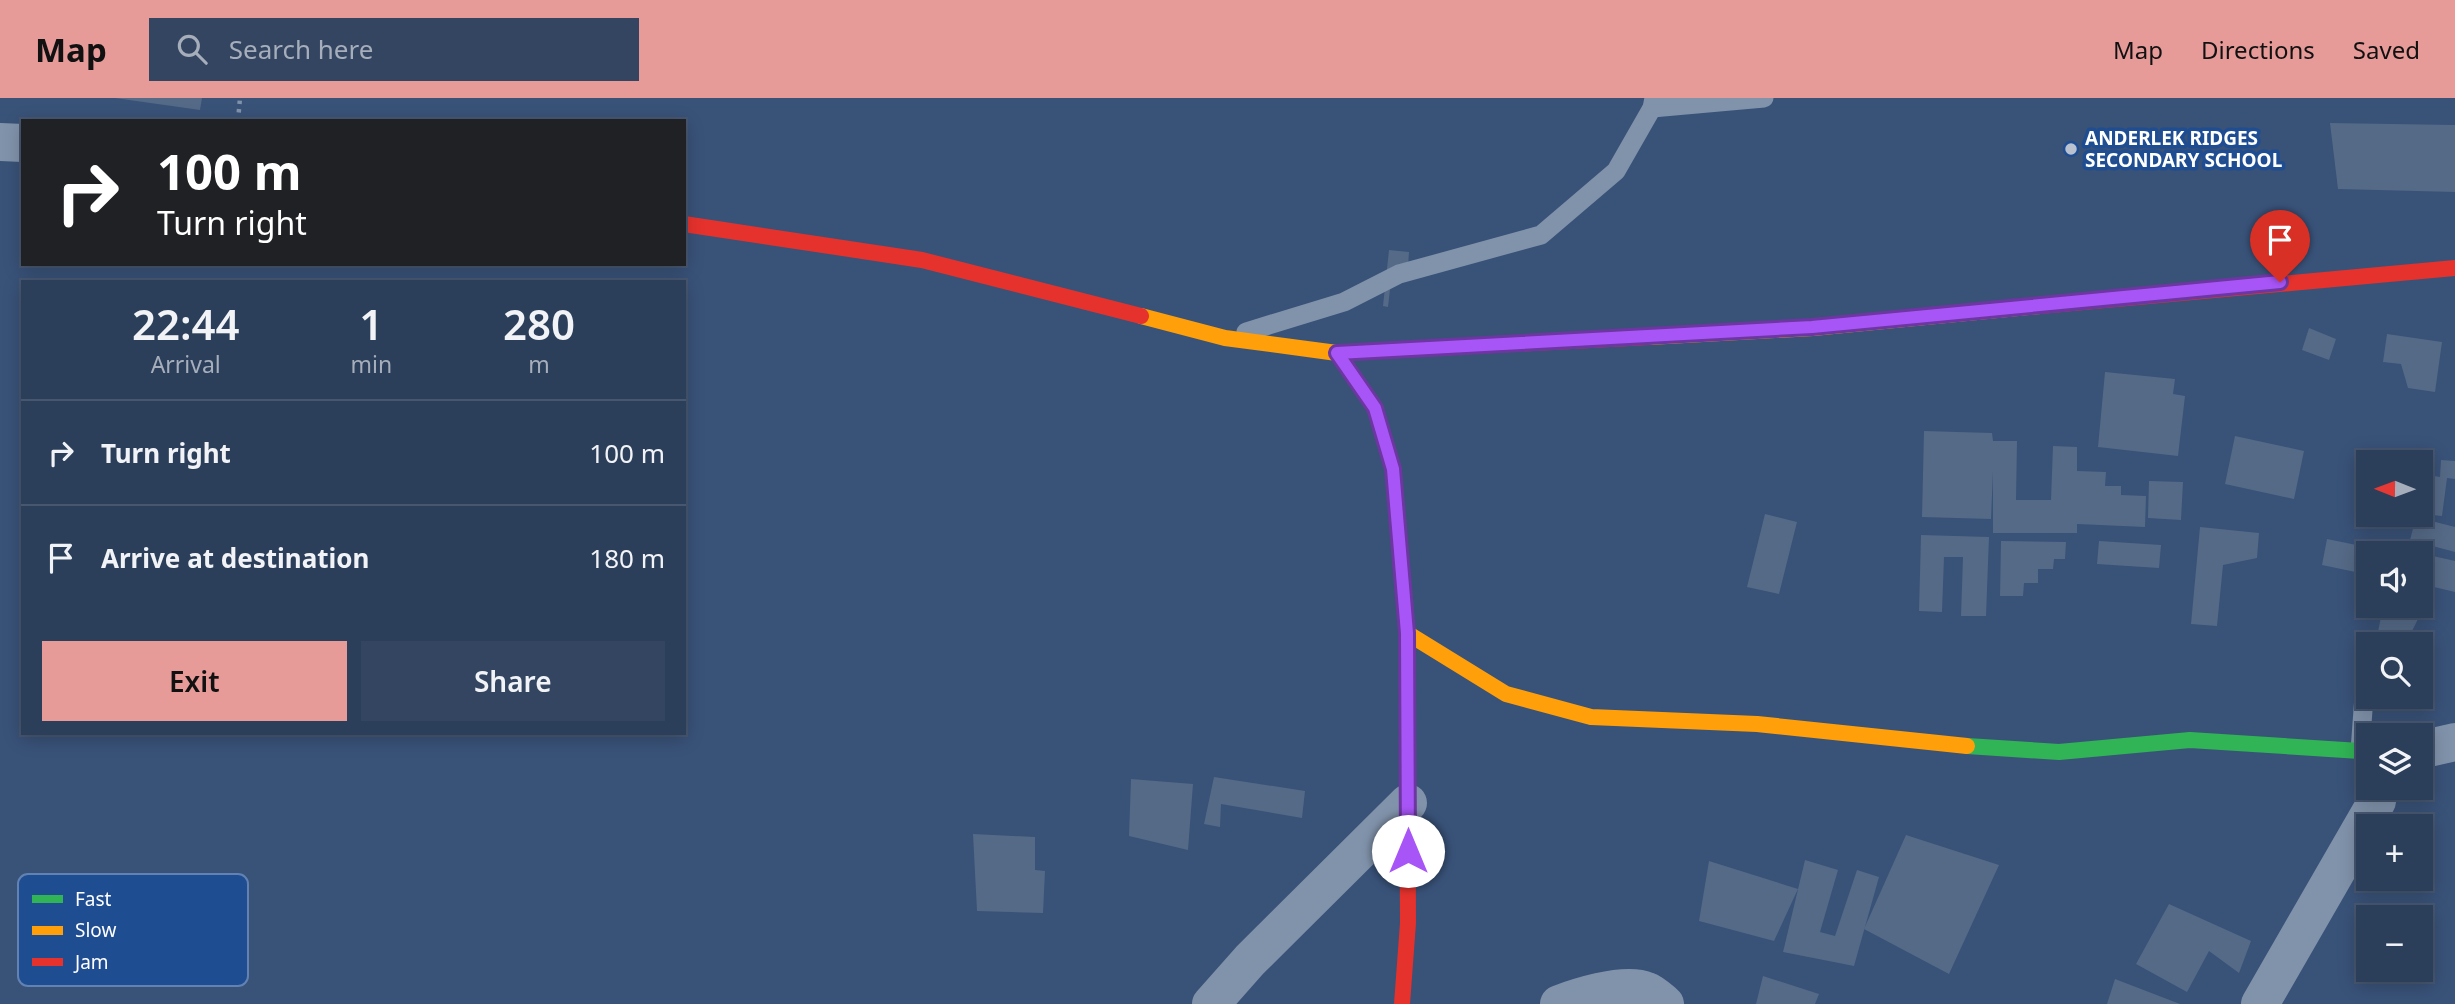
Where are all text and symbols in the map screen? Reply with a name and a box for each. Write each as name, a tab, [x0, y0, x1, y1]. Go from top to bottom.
search box	[149, 18, 639, 81]
text: Map	[35, 27, 107, 72]
icon: search	[173, 30, 211, 68]
text: Search here	[229, 31, 373, 67]
text: Map	[2113, 33, 2163, 66]
text: Directions	[2201, 33, 2315, 66]
text: Saved	[2353, 33, 2420, 66]
place label: ANDERLEK RIDGES SECONDARY SCHOOL	[2085, 125, 2283, 173]
text: 100 m	[157, 138, 302, 204]
marker: ANDERLEK RIDGES SECONDARY SCHOOL	[2063, 141, 2079, 157]
icon: right	[42, 147, 133, 238]
text: Turn right	[157, 201, 307, 244]
pin	[2250, 210, 2310, 282]
icon: arrive	[2261, 221, 2299, 259]
text: 22:44	[132, 295, 240, 352]
text: 1	[359, 295, 383, 352]
text: 280	[503, 295, 575, 352]
text: Arrival	[151, 348, 221, 380]
text: min	[350, 348, 392, 380]
text: m	[528, 348, 550, 380]
icon: right	[42, 434, 80, 472]
text: Turn right	[101, 435, 231, 471]
text: 100 m	[589, 435, 665, 471]
north arrow	[2356, 450, 2432, 527]
map controls	[2356, 450, 2433, 982]
icon: arrive	[42, 539, 80, 577]
text: Arrive at destination	[101, 540, 370, 576]
text: 180 m	[589, 540, 665, 576]
button: sound	[2356, 541, 2433, 618]
button: search	[2356, 632, 2433, 709]
button: Exit	[42, 641, 347, 721]
button: Share	[361, 641, 665, 721]
button: layers	[2356, 723, 2433, 800]
position arrow	[1371, 814, 1445, 888]
button: +	[2356, 814, 2433, 891]
legend	[18, 874, 248, 986]
text: Fast	[75, 886, 112, 912]
button: −	[2356, 905, 2433, 982]
text: Slow	[75, 917, 116, 943]
text: Jam	[73, 949, 109, 975]

